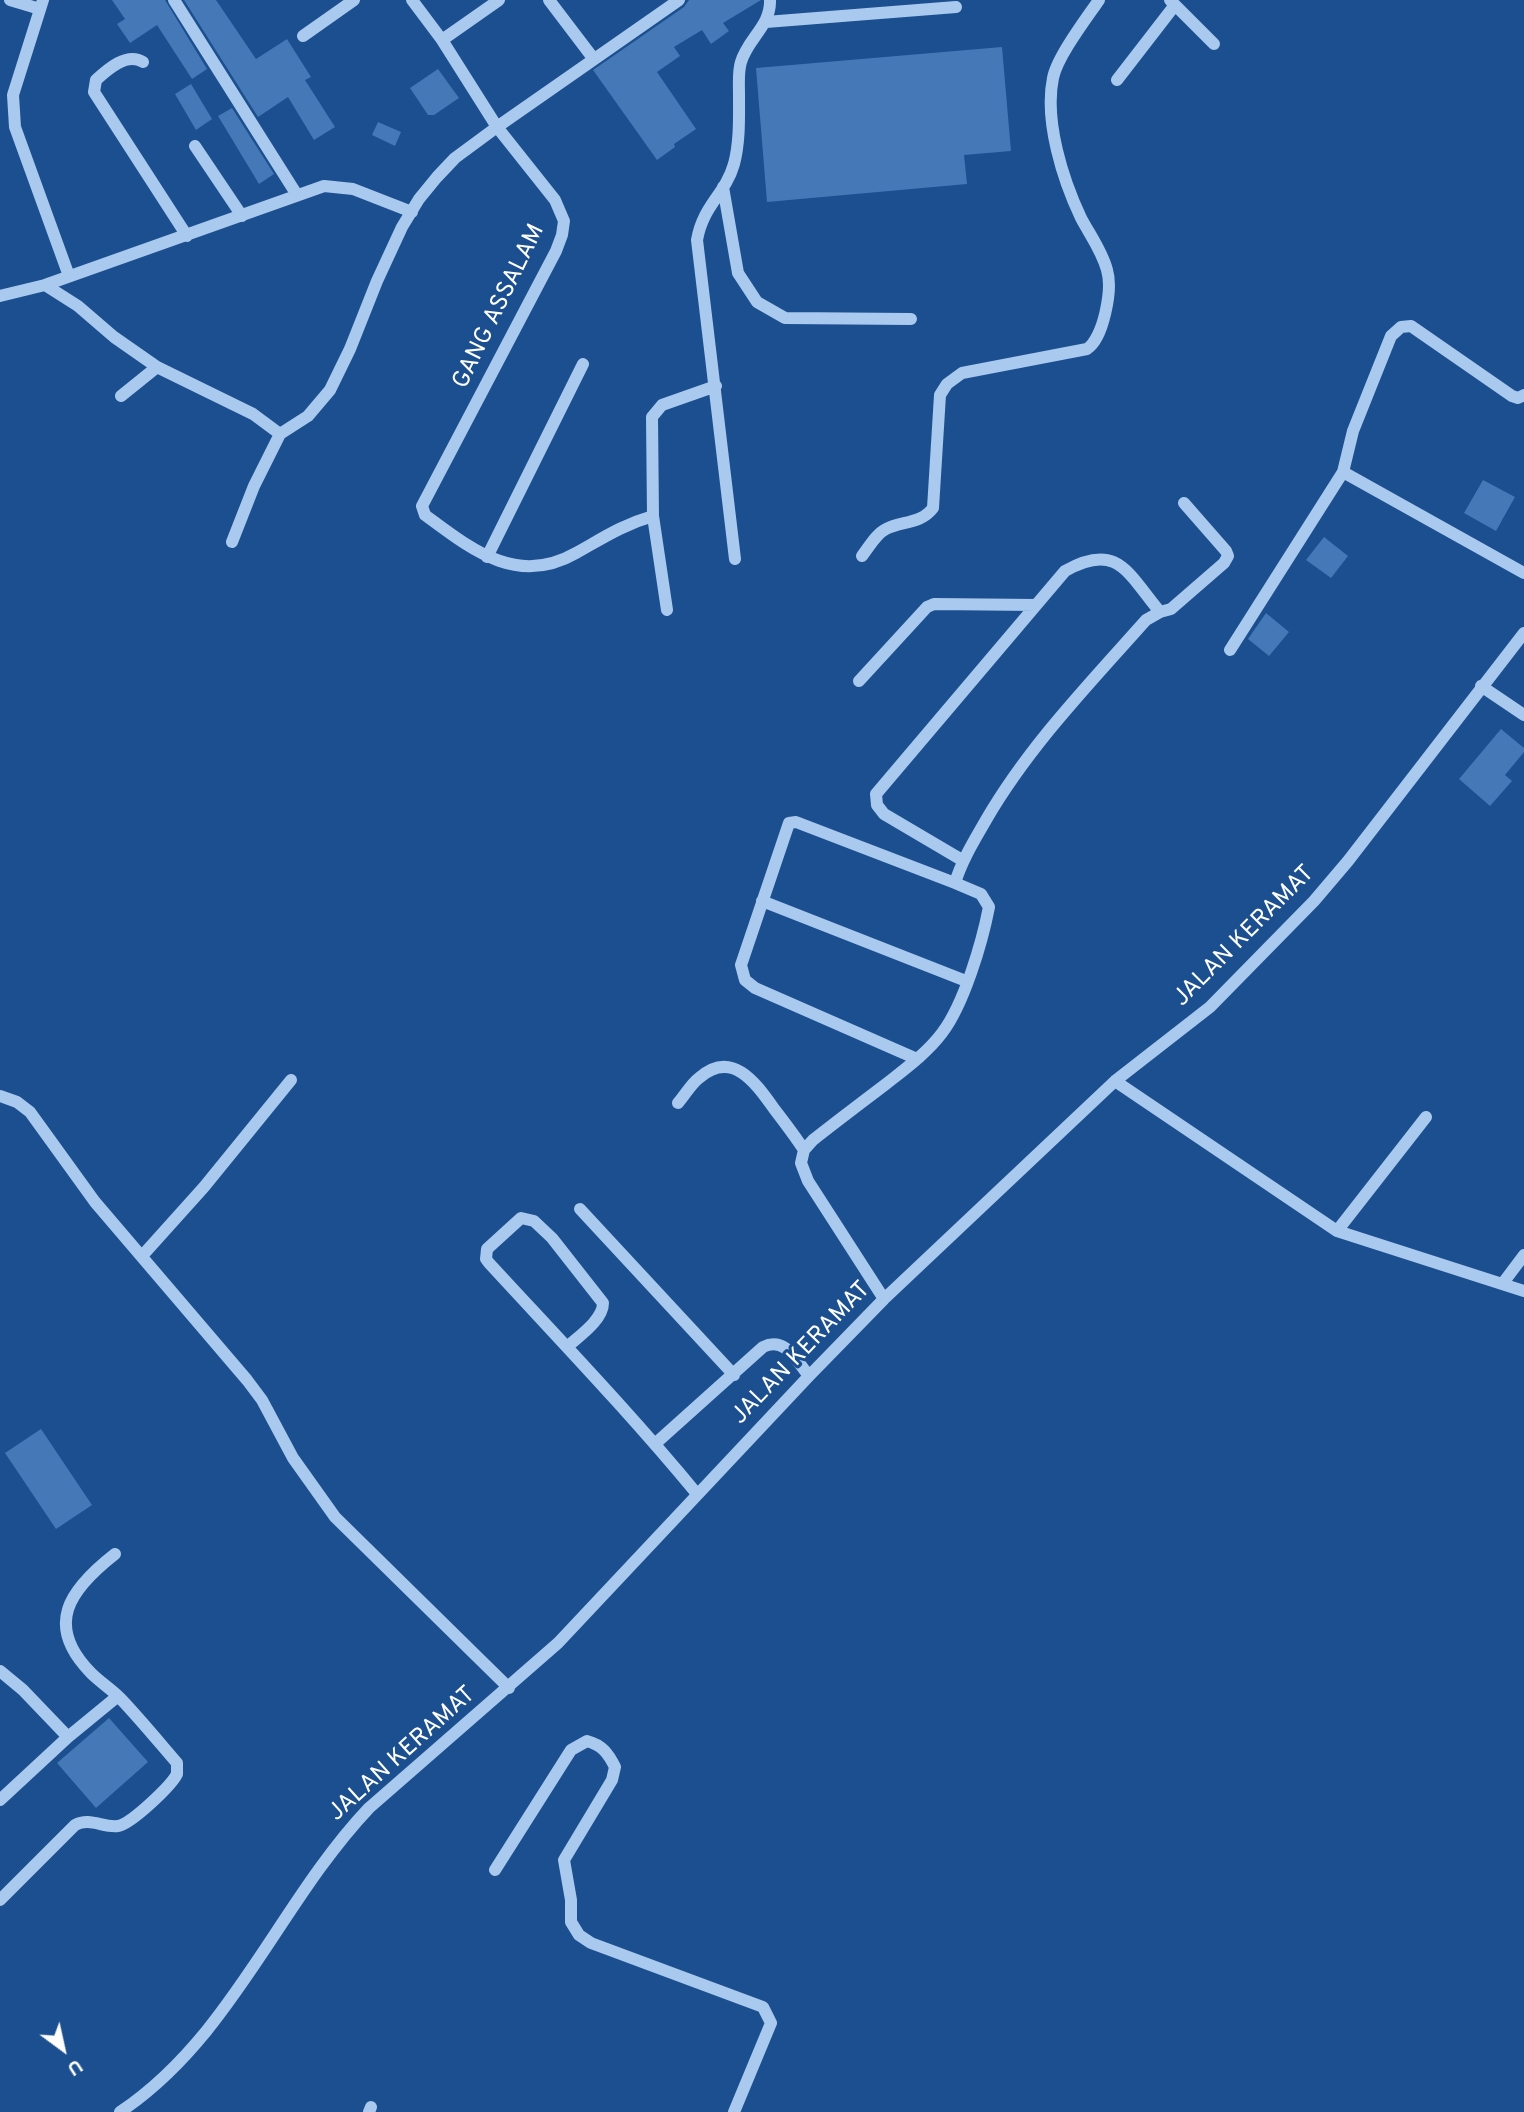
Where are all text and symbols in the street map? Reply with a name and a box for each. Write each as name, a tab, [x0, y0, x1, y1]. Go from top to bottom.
street label: GANG ASSALAM	[448, 220, 552, 394]
street label: JALAN KERAMAT	[1168, 860, 1322, 1014]
street label: JALAN KERAMAT	[726, 1276, 878, 1432]
street label: JALAN KERAMAT	[324, 1681, 482, 1829]
north arrow	[28, 2014, 98, 2084]
text: U	[62, 2053, 87, 2080]

